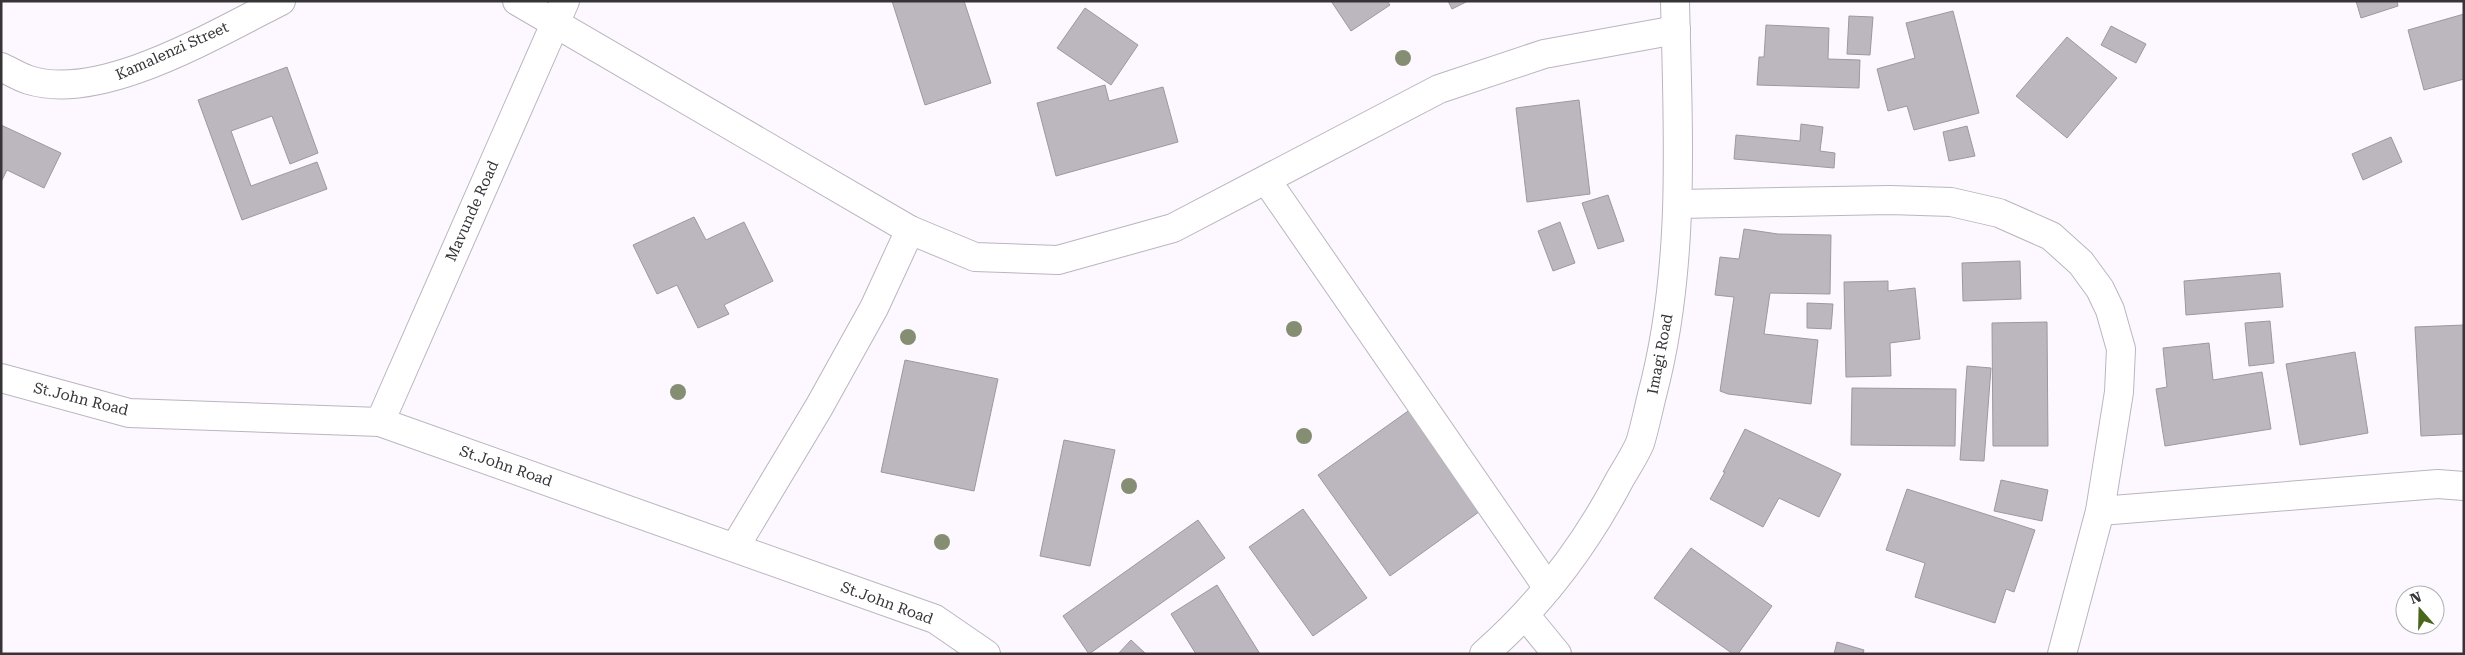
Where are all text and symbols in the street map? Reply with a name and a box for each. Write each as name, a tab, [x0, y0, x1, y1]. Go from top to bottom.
street label: Kamalenzi Street	[113, 18, 232, 84]
street label: Mavunde Road	[442, 158, 502, 264]
street label: Imagi Road	[1643, 312, 1677, 396]
street label: St.John Road	[32, 379, 131, 420]
street label: St.John Road	[457, 442, 555, 490]
street label: St.John Road	[838, 578, 936, 628]
north arrow	[2395, 585, 2445, 635]
text: N	[2408, 588, 2424, 607]

